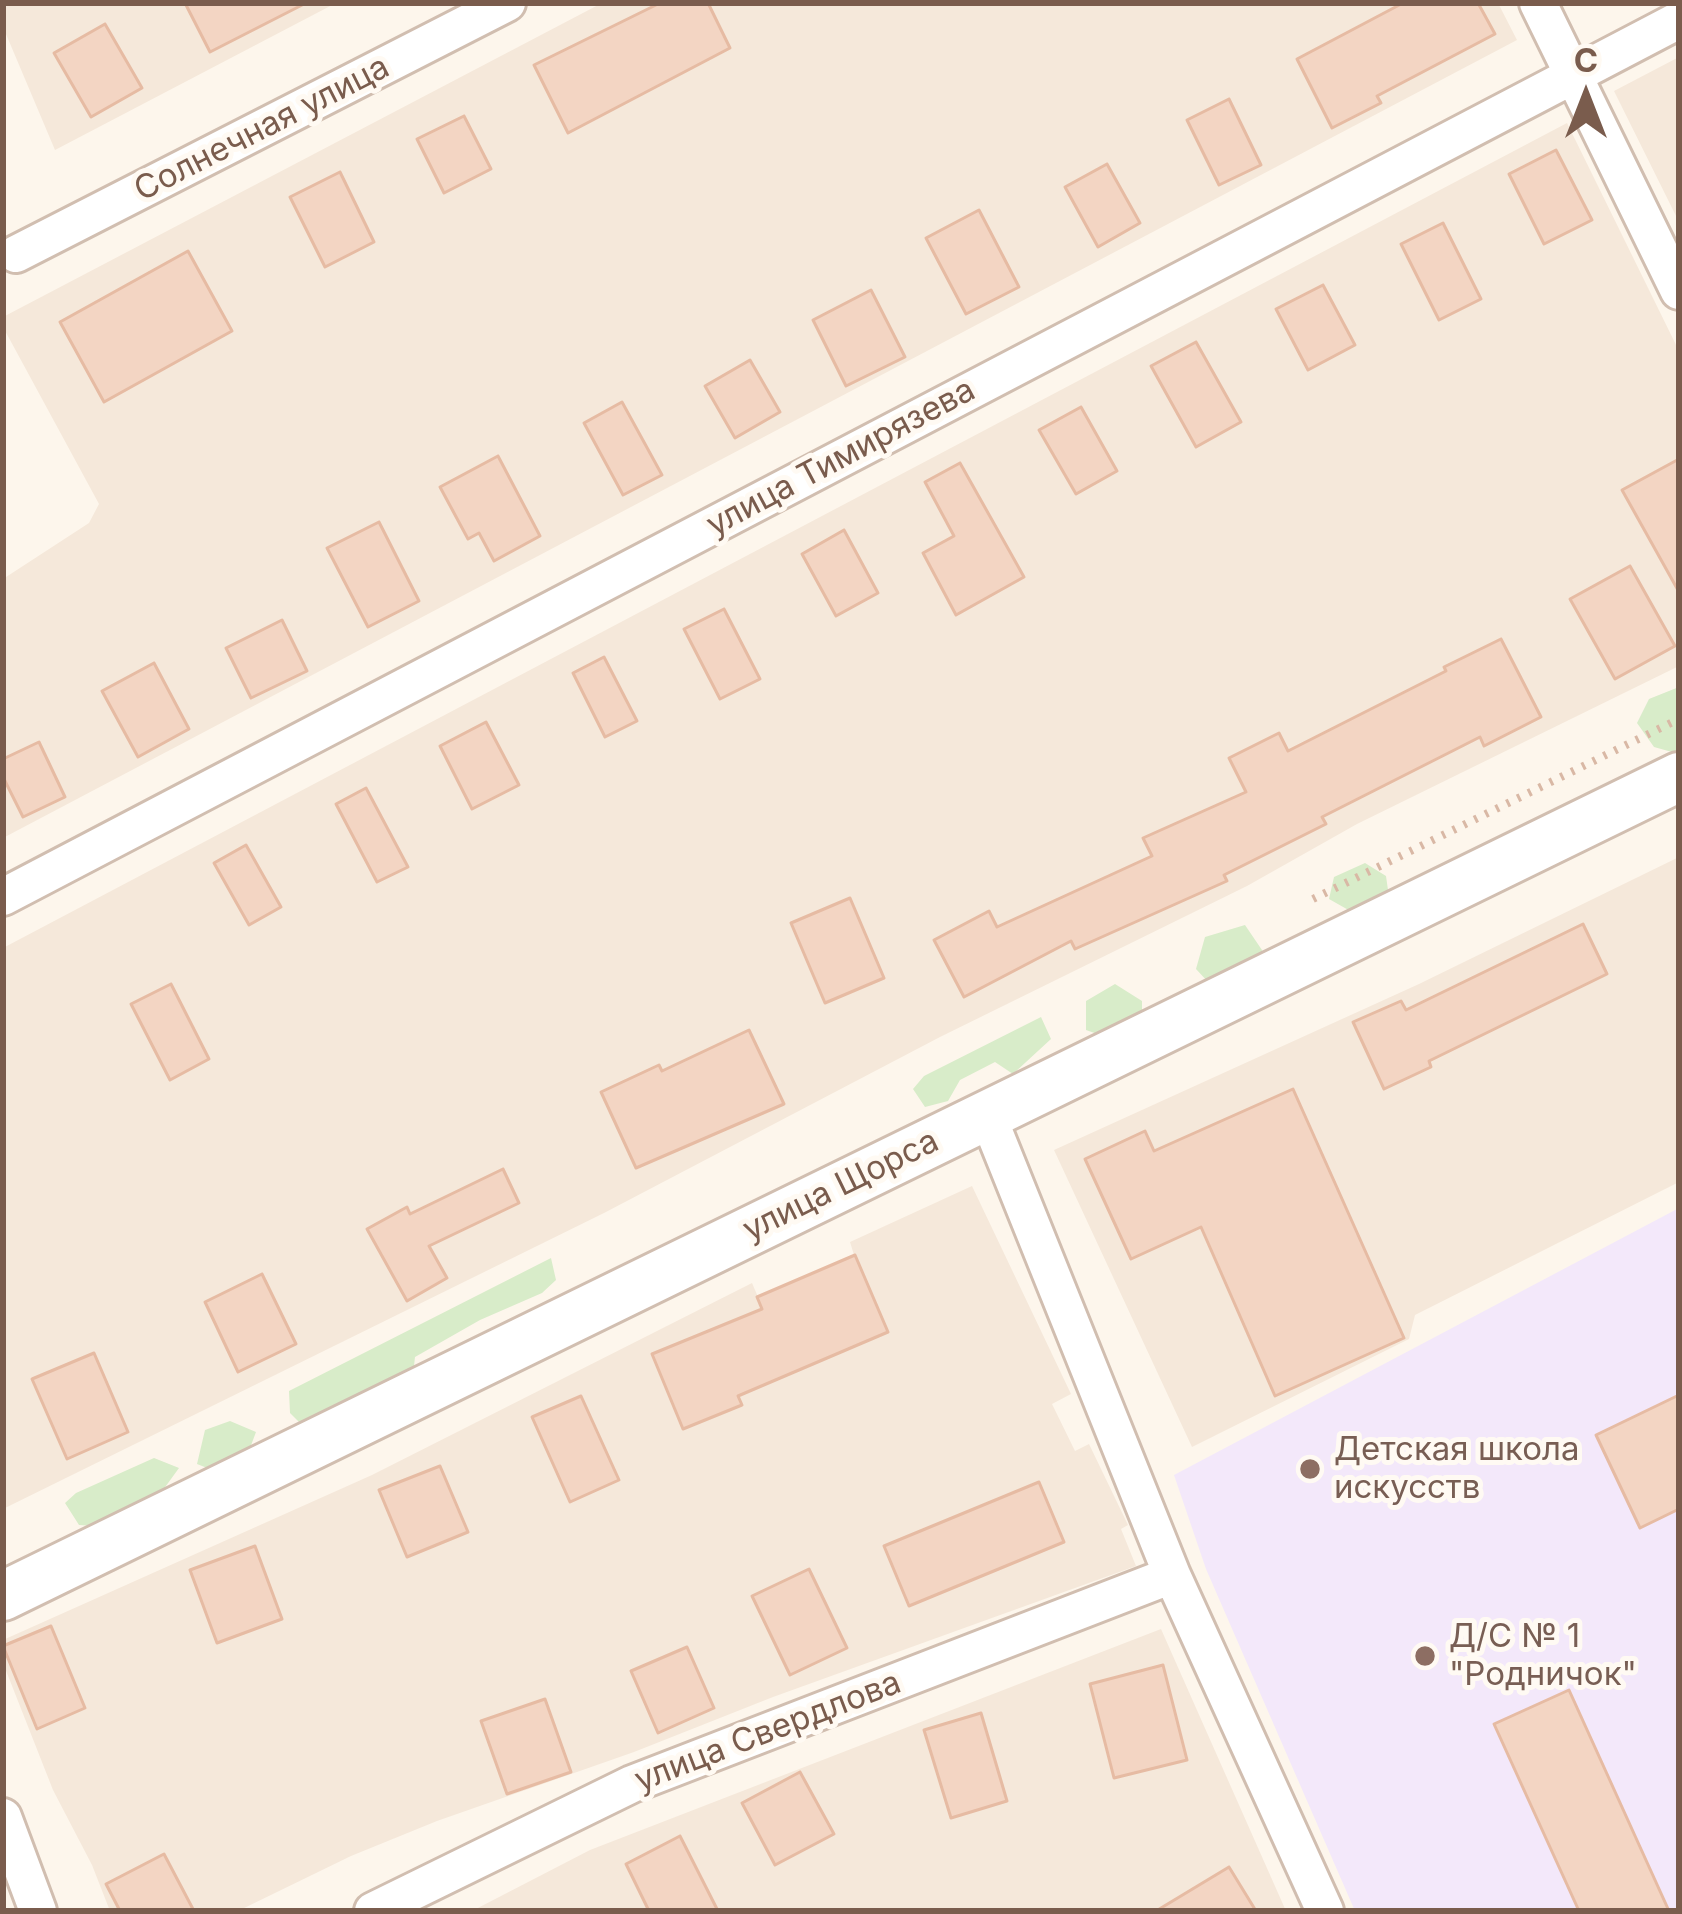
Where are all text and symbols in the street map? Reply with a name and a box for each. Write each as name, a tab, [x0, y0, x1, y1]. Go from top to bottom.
north arrow	[1526, 36, 1646, 156]
text: С	[1574, 40, 1598, 80]
street label: Солнечная улица	[128, 48, 396, 210]
street label: улица Тимирязева	[700, 371, 982, 545]
street label: улица Щорса	[737, 1122, 945, 1250]
place label: Детская школа искусств	[1334, 1430, 1580, 1508]
marker: Детская школа искусств	[1297, 1456, 1323, 1482]
place label: Д/С № 1 "Родничок"	[1449, 1617, 1637, 1695]
marker: Д/С № 1 "Родничок"	[1412, 1643, 1438, 1669]
street label: улица Свердлова	[629, 1663, 907, 1801]

